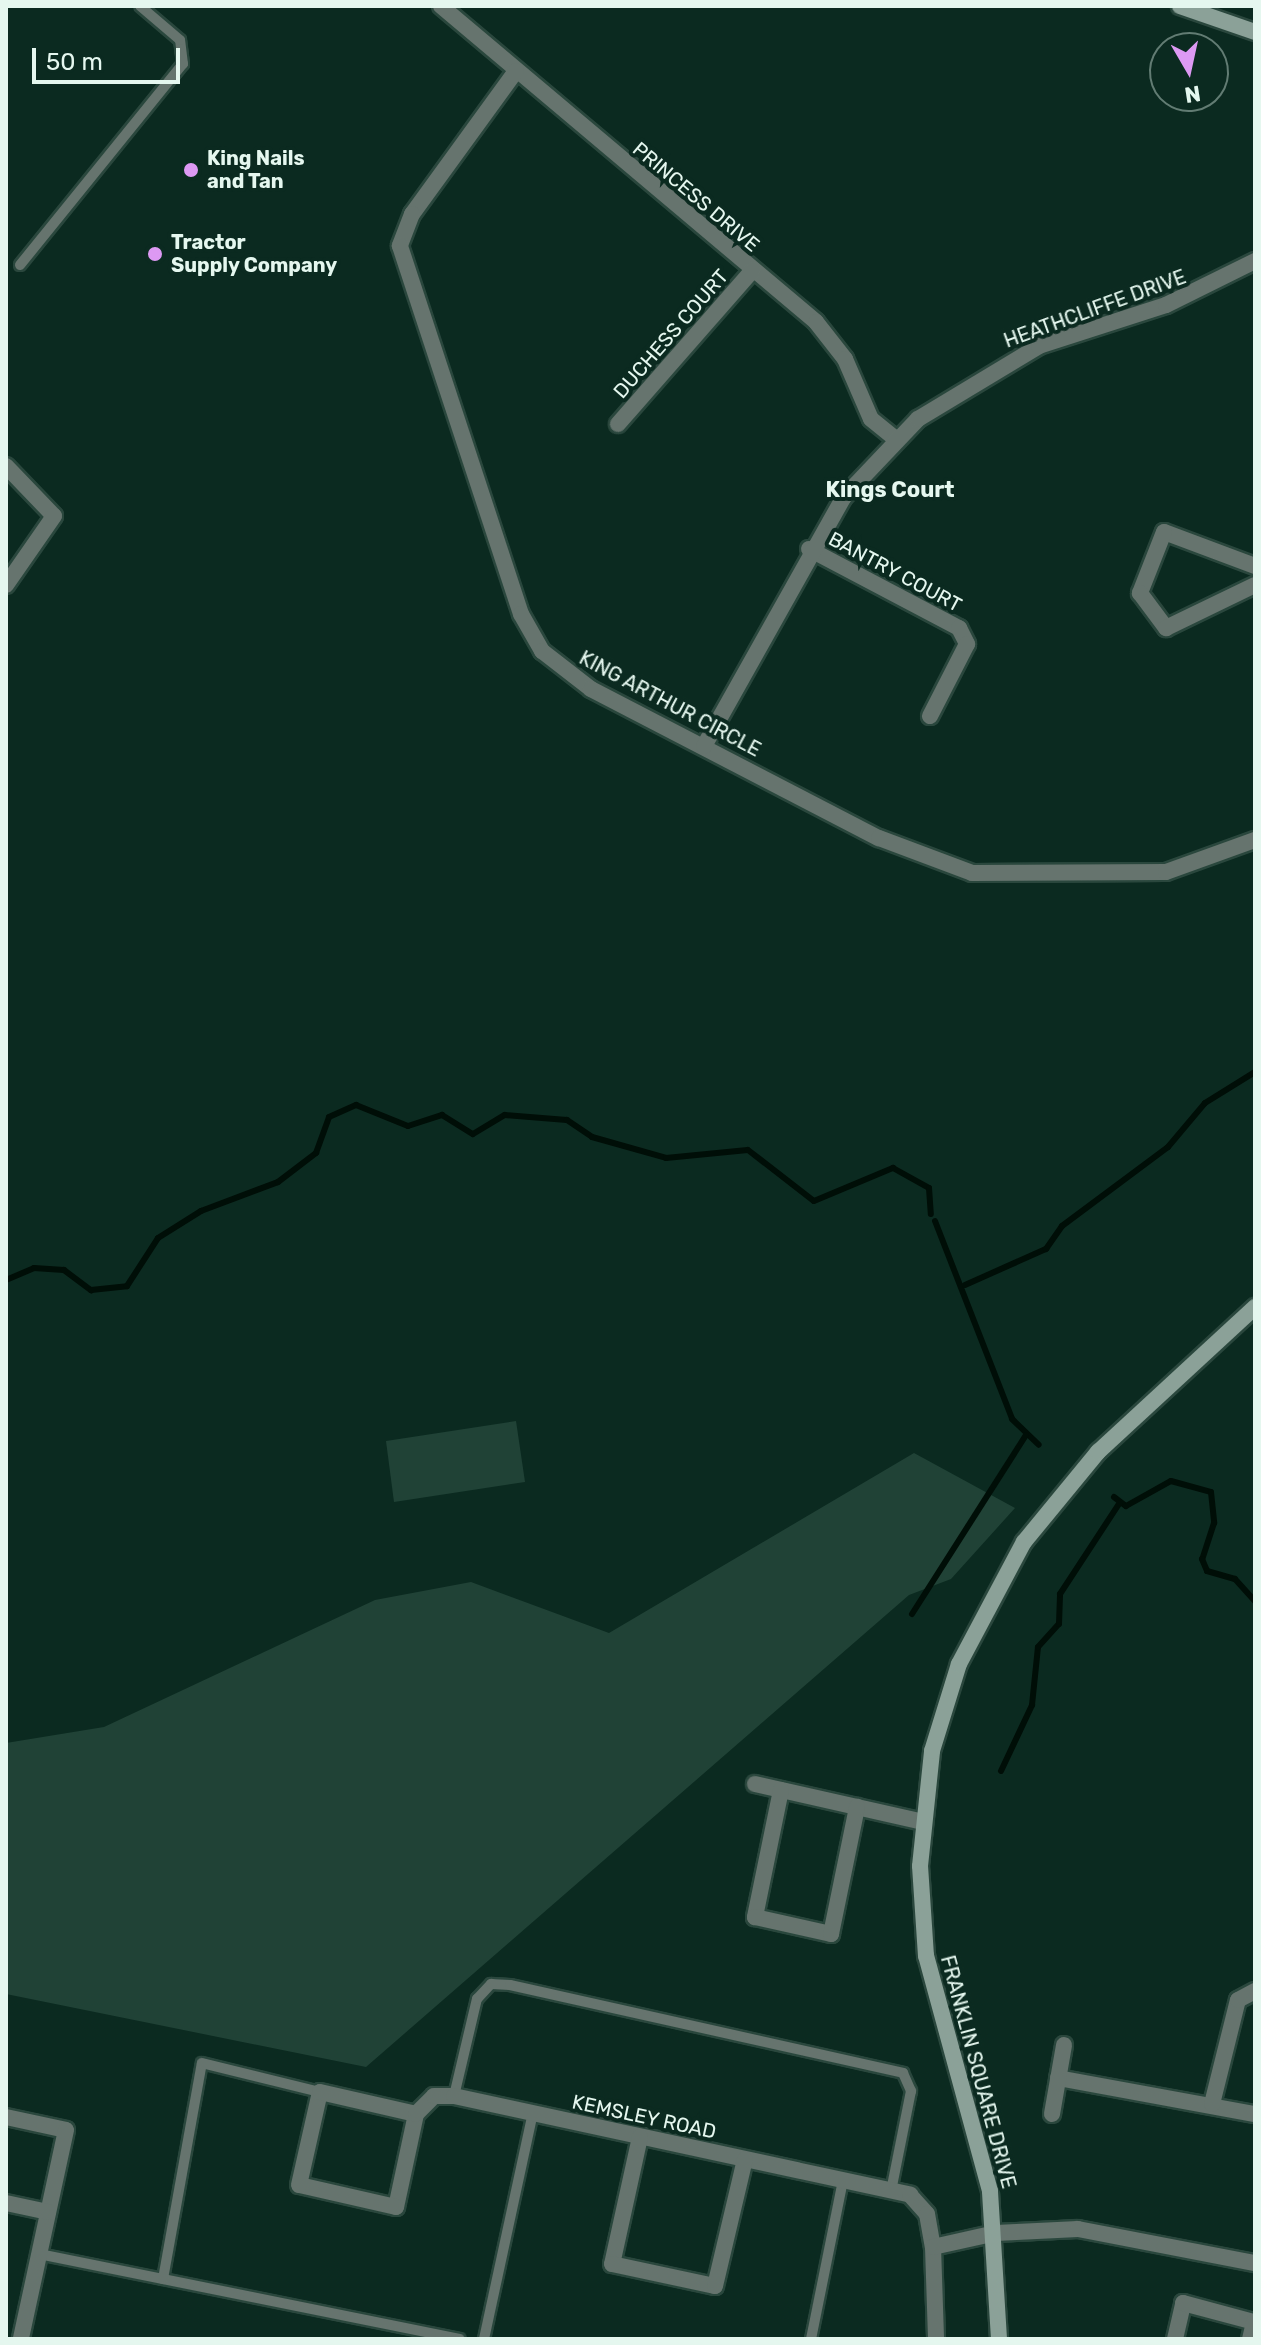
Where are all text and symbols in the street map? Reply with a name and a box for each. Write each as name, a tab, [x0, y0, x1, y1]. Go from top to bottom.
scale bar	[36, 32, 184, 82]
north arrow	[1149, 32, 1229, 112]
text: 50 m	[46, 48, 103, 76]
text: N	[1183, 80, 1202, 109]
street label: PRINCESS DRIVE	[628, 137, 764, 257]
place label: King Nails and Tan	[207, 146, 304, 193]
marker: King Nails and Tan	[182, 161, 200, 179]
place label: Tractor Supply Company	[171, 230, 338, 277]
marker: Tractor Supply Company	[146, 245, 164, 263]
street label: DUCHESS COURT	[609, 265, 733, 403]
street label: HEATHCLIFFE DRIVE	[1001, 265, 1189, 353]
district label: Kings Court	[825, 477, 955, 503]
street label: BANTRY COURT	[824, 527, 966, 617]
street label: KING ARTHUR CIRCLE	[575, 646, 765, 762]
street label: FRANKLIN SQUARE DRIVE	[935, 1953, 1021, 2191]
street label: KEMSLEY ROAD	[570, 2090, 718, 2144]

